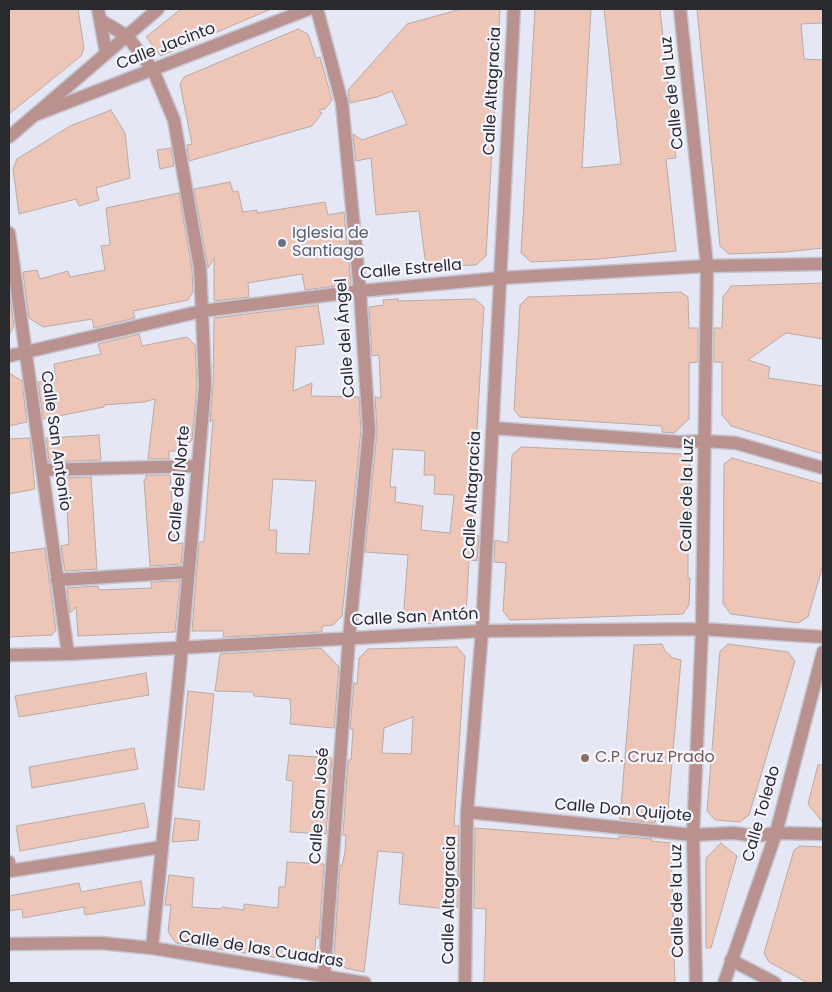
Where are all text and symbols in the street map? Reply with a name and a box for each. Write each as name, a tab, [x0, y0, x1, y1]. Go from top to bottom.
street label: Calle Jacinto	[114, 19, 218, 75]
street label: Calle Altagracia	[480, 26, 506, 156]
street label: Calle de la Luz	[658, 35, 688, 151]
place label: Iglesia de Santiago	[292, 224, 369, 262]
marker: Iglesia de Santiago	[276, 237, 288, 249]
street label: Calle Estrella	[359, 256, 463, 284]
street label: Calle del Ángel	[332, 278, 360, 398]
street label: Calle San Antonio	[36, 370, 74, 512]
street label: Calle del Norte	[165, 425, 195, 543]
street label: Calle Altagracia	[460, 430, 486, 560]
street label: Calle de la Luz	[677, 438, 699, 552]
street label: Calle San Antón	[351, 605, 479, 631]
street label: Calle San José	[306, 747, 334, 865]
place label: C.P. Cruz Prado	[595, 748, 715, 768]
marker: C.P. Cruz Prado	[579, 752, 591, 764]
street label: Calle Toledo	[739, 764, 785, 864]
street label: Calle Don Quijote	[553, 795, 693, 827]
street label: Calle Altagracia	[439, 836, 461, 964]
street label: Calle de la Luz	[667, 844, 689, 958]
street label: Calle de las Cuadras	[177, 927, 345, 973]

